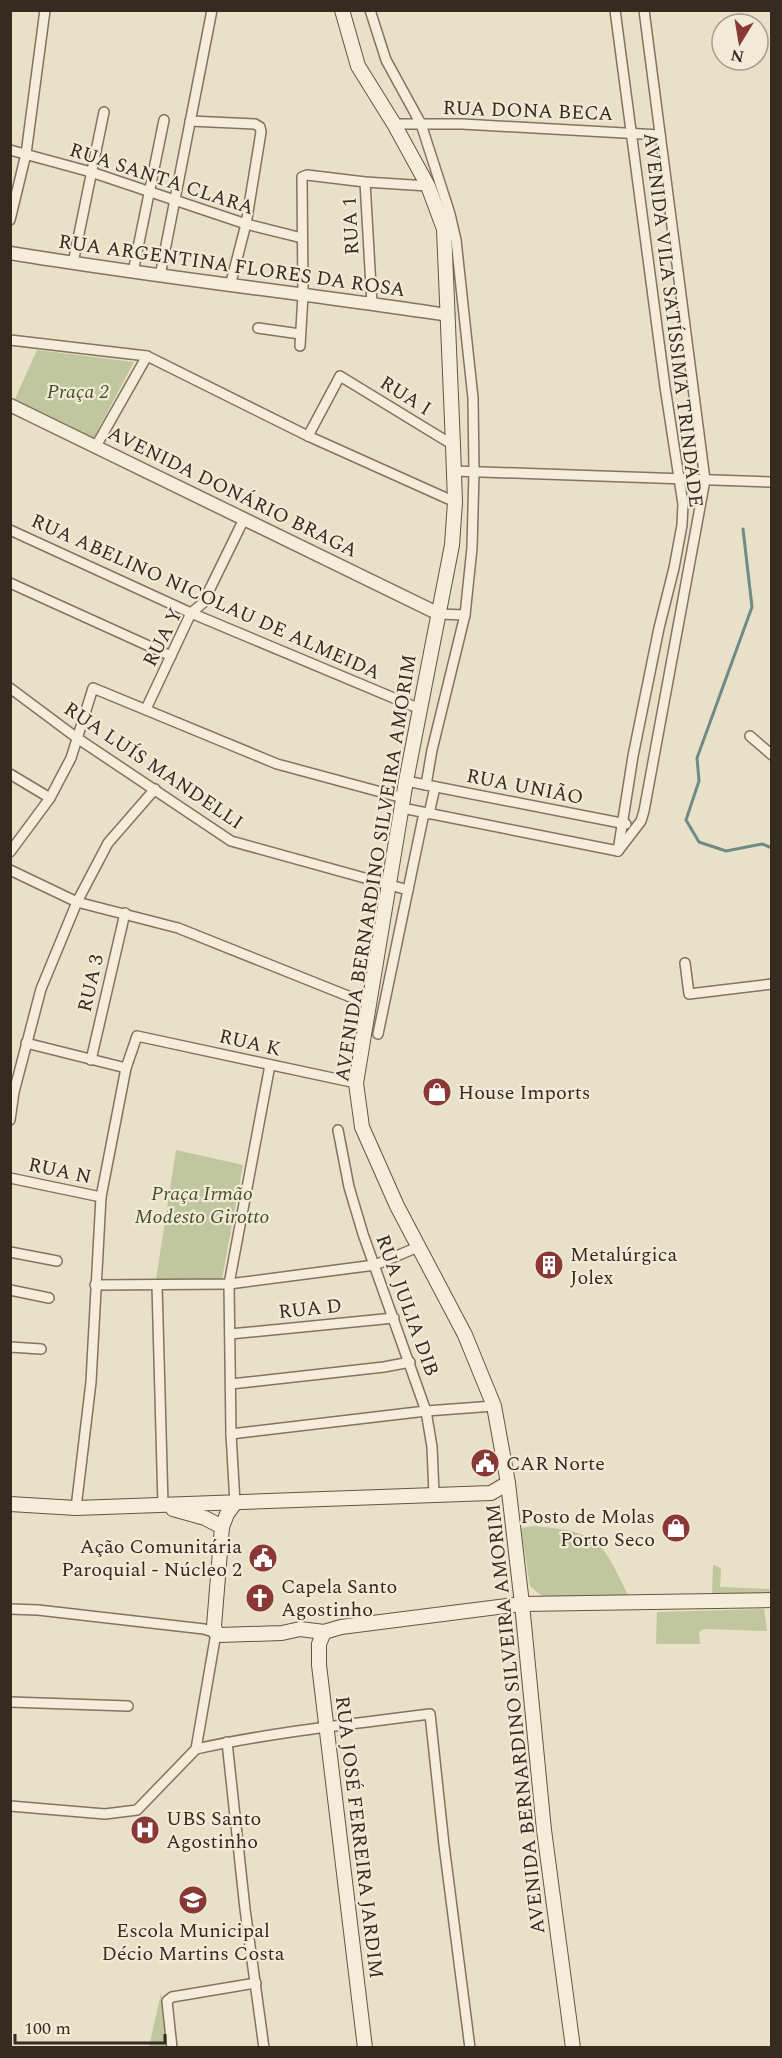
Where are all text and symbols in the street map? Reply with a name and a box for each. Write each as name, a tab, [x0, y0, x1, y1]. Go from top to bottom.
north arrow	[710, 12, 770, 72]
text: N	[729, 43, 746, 69]
street label: RUA DONA BECA	[442, 93, 614, 129]
street label: AVENIDA VILA SATÍSSIMA TRINDADE	[635, 131, 711, 509]
street label: RUA SANTA CLARA	[66, 135, 258, 223]
street label: RUA 1	[334, 196, 368, 256]
street label: RUA ARGENTINA FLORES DA ROSA	[56, 227, 407, 305]
street label: RUA I	[374, 368, 437, 423]
park label: Praça 2	[47, 377, 109, 407]
street label: AVENIDA DONÁRIO BRAGA	[102, 418, 363, 566]
street label: RUA ABELINO NICOLAU DE ALMEIDA	[26, 506, 385, 688]
street label: RUA Y	[135, 603, 190, 672]
street label: AVENIDA BERNARDINO SILVEIRA AMORIM	[327, 652, 425, 1084]
street label: RUA LUÍS MANDELLI	[58, 694, 249, 837]
street label: RUA UNIÃO	[464, 761, 586, 813]
street label: RUA 3	[70, 951, 112, 1015]
street label: RUA K	[216, 1021, 284, 1065]
shop icon: House Imports	[421, 1076, 453, 1108]
place label: House Imports	[458, 1078, 590, 1108]
street label: RUA N	[25, 1150, 94, 1192]
park label: Praça Irmão Modesto Girotto	[135, 1179, 269, 1232]
street label: RUA JULIA DIB	[368, 1230, 447, 1380]
place label: Metalúrgica Jolex	[570, 1240, 677, 1293]
building icon: Metalúrgica Jolex	[533, 1249, 565, 1281]
street label: RUA D	[277, 1291, 343, 1327]
public building icon: CAR Norte	[469, 1447, 501, 1479]
place label: CAR Norte	[506, 1449, 605, 1479]
street label: AVENIDA BERNARDINO SILVEIRA AMORIM	[478, 1502, 554, 1935]
place label: Posto de Molas Porto Seco	[520, 1502, 655, 1555]
shop icon: Posto de Molas Porto Seco	[660, 1512, 692, 1544]
place label: Ação Comunitária Paroquial - Núcleo 2	[61, 1532, 242, 1585]
public building icon: Ação Comunitária Paroquial - Núcleo 2	[247, 1542, 279, 1574]
place label: Capela Santo Agostinho	[281, 1572, 397, 1625]
church icon: Capela Santo Agostinho	[244, 1582, 276, 1614]
street label: RUA JOSÉ FERREIRA JARDIM	[327, 1694, 391, 1980]
place label: UBS Santo Agostinho	[166, 1804, 261, 1857]
hospital icon: UBS Santo Agostinho	[129, 1814, 161, 1846]
school or university icon: Escola Municipal Décio Martins Costa	[177, 1884, 209, 1916]
place label: Escola Municipal Décio Martins Costa	[102, 1916, 285, 1969]
scale bar	[15, 2007, 165, 2045]
text: 100 m	[24, 2015, 71, 2042]

